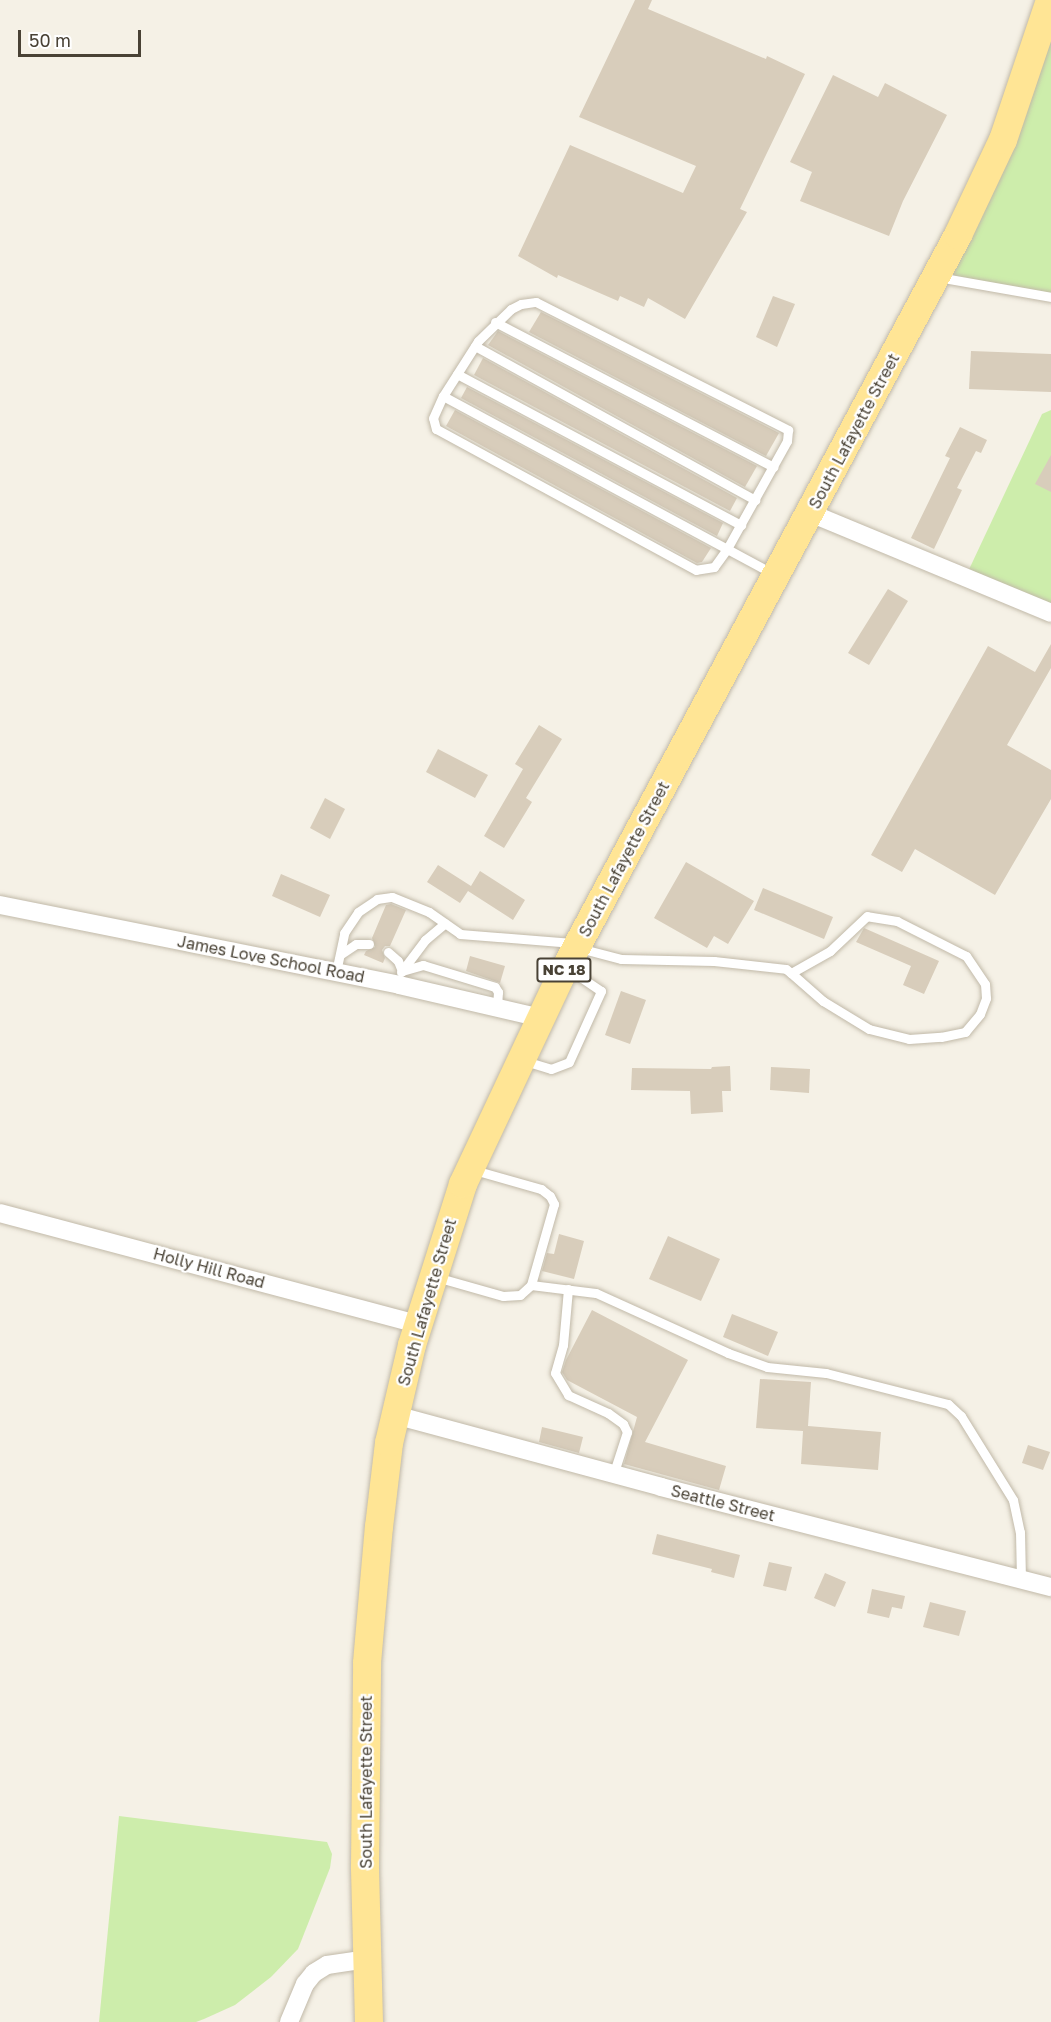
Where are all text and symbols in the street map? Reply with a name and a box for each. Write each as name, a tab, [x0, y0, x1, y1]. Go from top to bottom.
scale bar	[21, 18, 144, 56]
text: 50 m	[29, 29, 71, 51]
street label: South Lafayette Street	[805, 350, 903, 512]
street label: South Lafayette Street	[575, 778, 673, 940]
street label: James Love School Road	[176, 931, 366, 987]
road number: NC 18	[536, 958, 592, 982]
street label: South Lafayette Street	[394, 1216, 460, 1388]
street label: Holly Hill Road	[151, 1244, 267, 1292]
street label: Seattle Street	[669, 1481, 777, 1525]
street label: South Lafayette Street	[356, 1695, 376, 1869]

